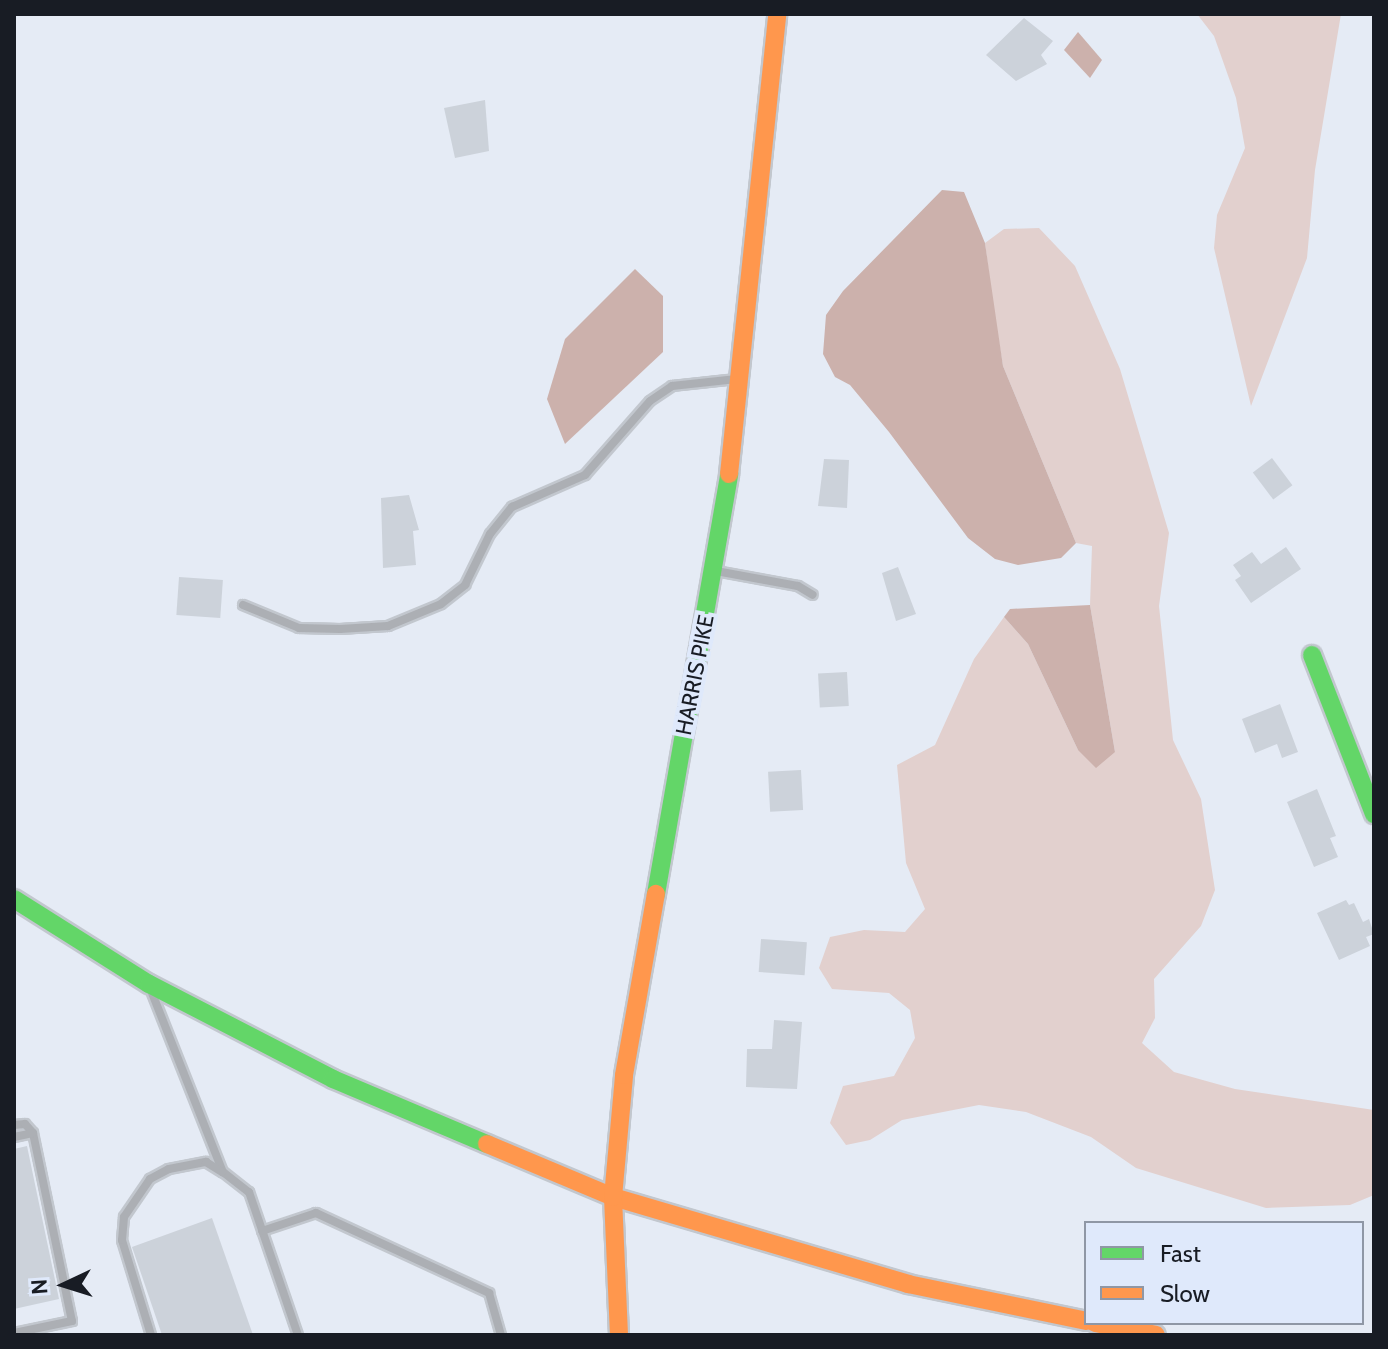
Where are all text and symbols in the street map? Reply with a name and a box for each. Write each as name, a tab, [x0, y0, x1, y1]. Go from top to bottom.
street label: HARRIS PIKE	[670, 613, 720, 737]
legend	[1084, 1221, 1364, 1325]
text: Fast	[1160, 1239, 1201, 1268]
north arrow	[24, 1245, 104, 1325]
text: N	[26, 1278, 54, 1295]
text: Slow	[1160, 1279, 1210, 1308]

